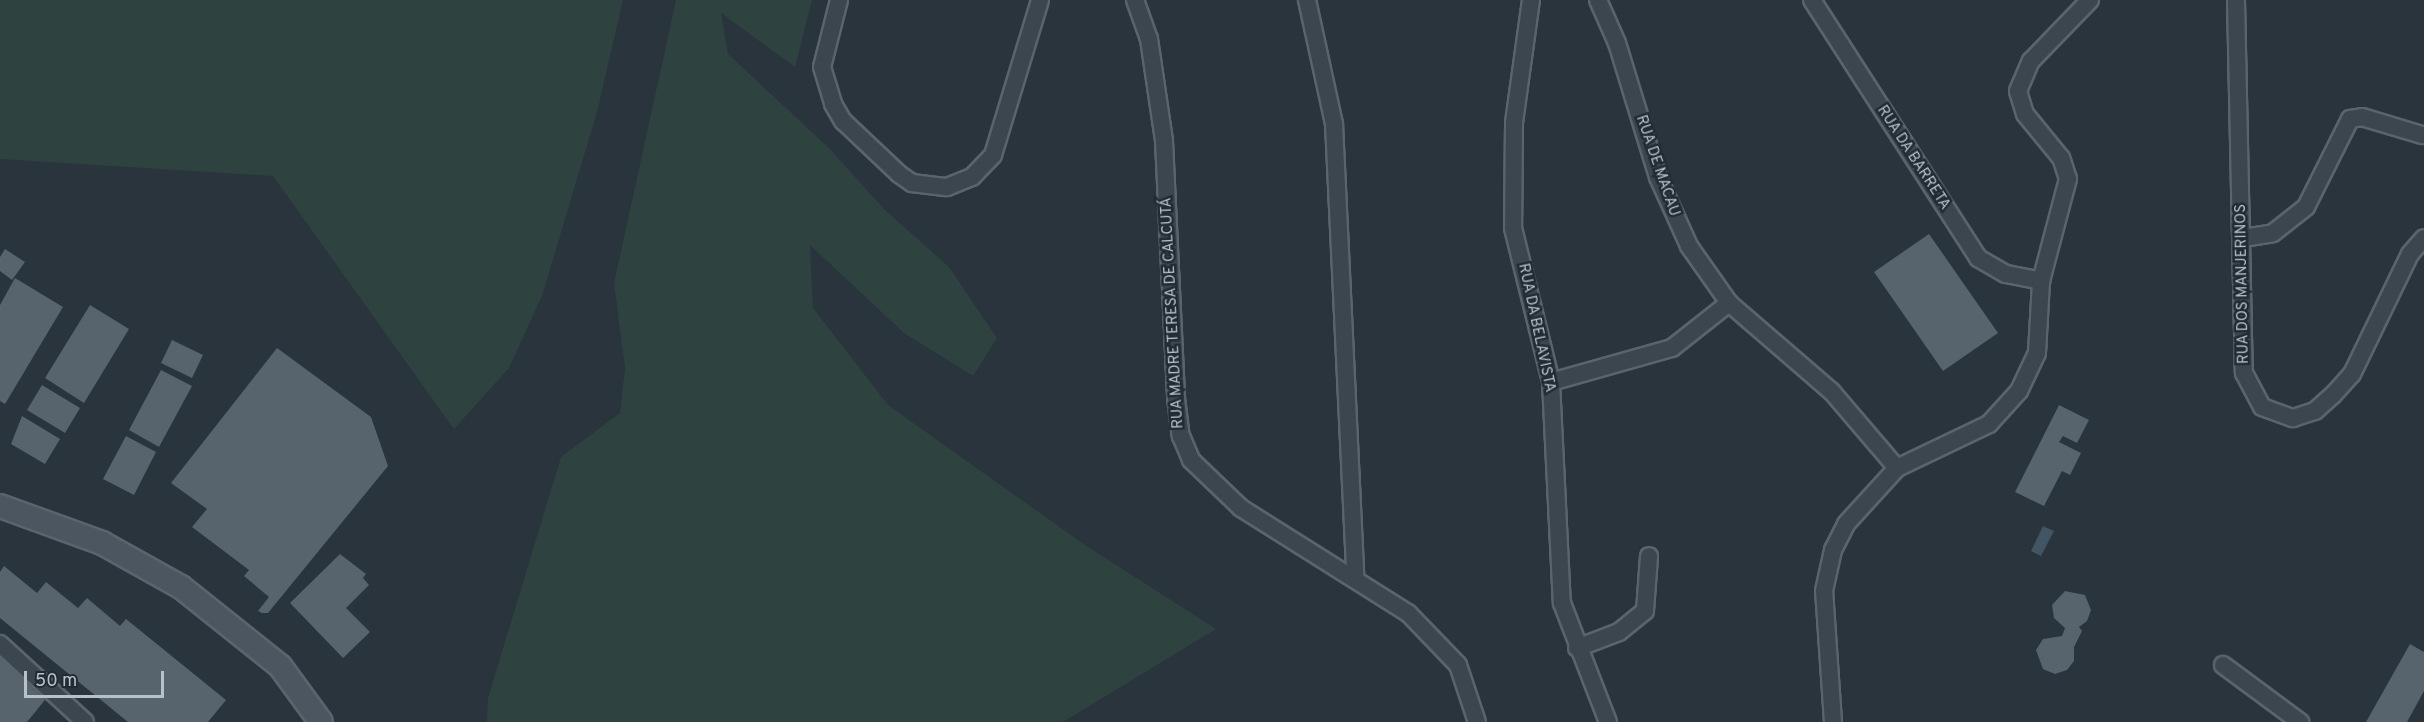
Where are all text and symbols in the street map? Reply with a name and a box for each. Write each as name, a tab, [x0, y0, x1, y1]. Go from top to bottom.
street label: RUA DA BARRETA	[1872, 102, 1954, 214]
street label: RUA DE MACAU	[1631, 113, 1683, 219]
street label: RUA MADRE TERESA DE CALCUTÁ	[1158, 196, 1188, 430]
street label: RUA DOS MANJERINOS	[2233, 203, 2253, 365]
street label: RUA DA BELAVISTA	[1513, 261, 1559, 395]
scale bar	[27, 659, 166, 697]
text: 50 m	[35, 670, 77, 693]

